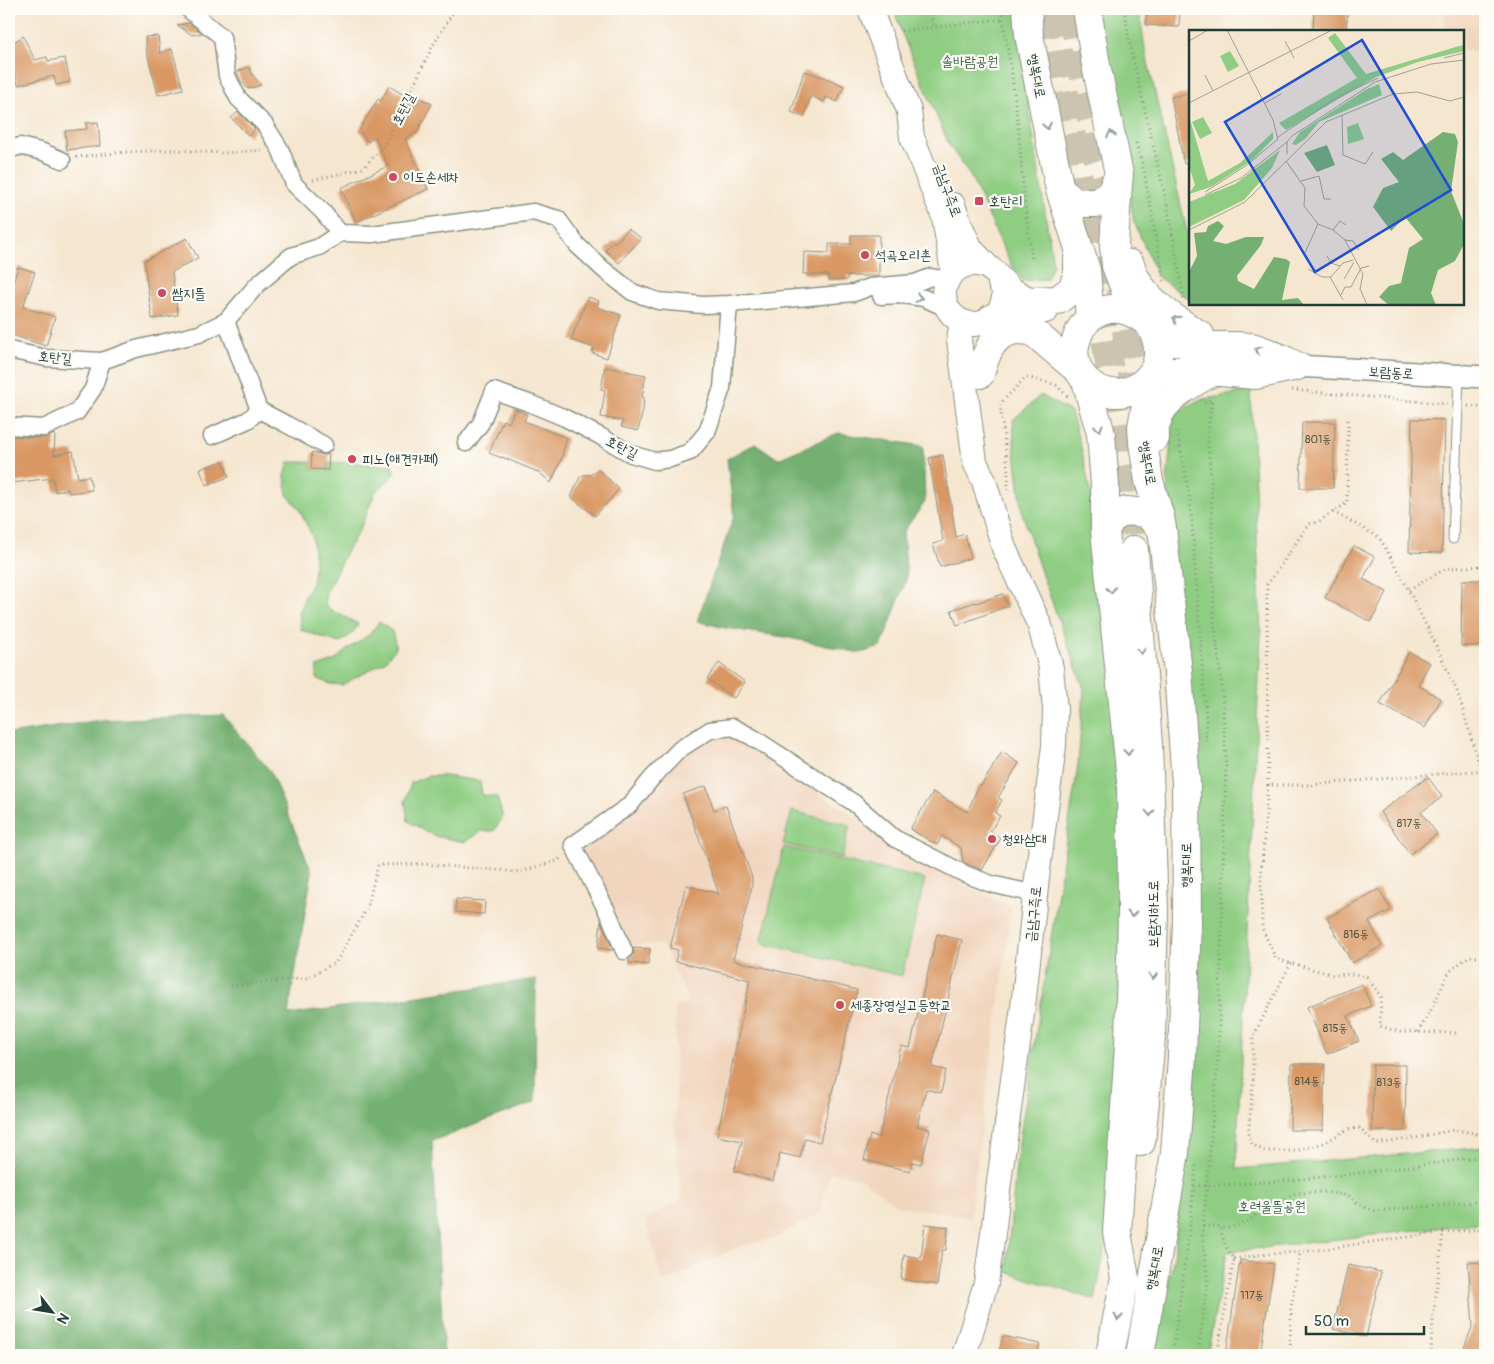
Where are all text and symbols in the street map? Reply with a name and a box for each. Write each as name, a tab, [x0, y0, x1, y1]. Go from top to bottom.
inset map	[1189, 30, 1464, 305]
street label: 행복대로	[1024, 52, 1049, 100]
park label: 솔바람공원	[942, 53, 998, 70]
street label: 호탄길	[388, 90, 419, 128]
one-way arrow	[1041, 121, 1052, 130]
one-way arrow	[1106, 130, 1117, 138]
street label: 금남구즉로	[930, 161, 965, 220]
place label: 이도손세차	[403, 169, 459, 186]
marker: 이도손세차	[387, 171, 399, 183]
place label: 호탄리	[989, 193, 1023, 210]
marker: 호탄리	[973, 195, 985, 207]
place label: 석곡오리촌	[875, 247, 931, 264]
marker: 석곡오리촌	[859, 249, 871, 261]
place label: 쌈지뜰	[172, 285, 206, 302]
marker: 쌈지뜰	[156, 287, 168, 299]
one-way arrow	[915, 292, 924, 302]
one-way arrow	[1172, 316, 1182, 325]
one-way arrow	[1254, 346, 1263, 356]
street label: 호탄길	[37, 348, 73, 368]
street label: 보람동로	[1368, 362, 1414, 383]
one-way arrow	[1093, 424, 1104, 433]
street label: 호탄길	[603, 432, 641, 463]
house number: 801동	[1305, 433, 1331, 446]
street label: 행복대로	[1135, 439, 1160, 487]
place label: 피노(애견카페)	[362, 451, 439, 468]
marker: 피노(애견카페)	[346, 453, 358, 465]
one-way arrow	[1105, 586, 1116, 594]
one-way arrow	[1135, 647, 1146, 655]
one-way arrow	[1122, 748, 1133, 756]
one-way arrow	[1145, 809, 1156, 817]
house number: 817동	[1397, 817, 1421, 830]
place label: 청와삼대	[1002, 831, 1047, 848]
marker: 청와삼대	[986, 833, 998, 845]
street label: 행복대로	[1178, 842, 1195, 888]
street label: 보람지하도로	[1145, 880, 1162, 948]
street label: 금남구즉로	[1022, 885, 1045, 943]
one-way arrow	[1127, 910, 1137, 918]
house number: 816동	[1343, 928, 1369, 941]
one-way arrow	[1148, 972, 1158, 980]
place label: 세종장영실고등학교	[850, 997, 951, 1014]
marker: 세종장영실고등학교	[834, 999, 846, 1011]
house number: 815동	[1323, 1022, 1347, 1035]
house number: 814동	[1294, 1075, 1320, 1088]
house number: 813동	[1377, 1076, 1402, 1089]
park label: 호려울뜰공원	[1238, 1198, 1306, 1215]
street label: 행복대로	[1142, 1244, 1167, 1292]
north arrow	[28, 1286, 78, 1336]
house number: 117동	[1240, 1289, 1264, 1302]
scale bar	[1306, 1304, 1424, 1336]
text: N	[53, 1310, 72, 1327]
one-way arrow	[1113, 1312, 1123, 1321]
text: 50 m	[1314, 1312, 1349, 1331]

